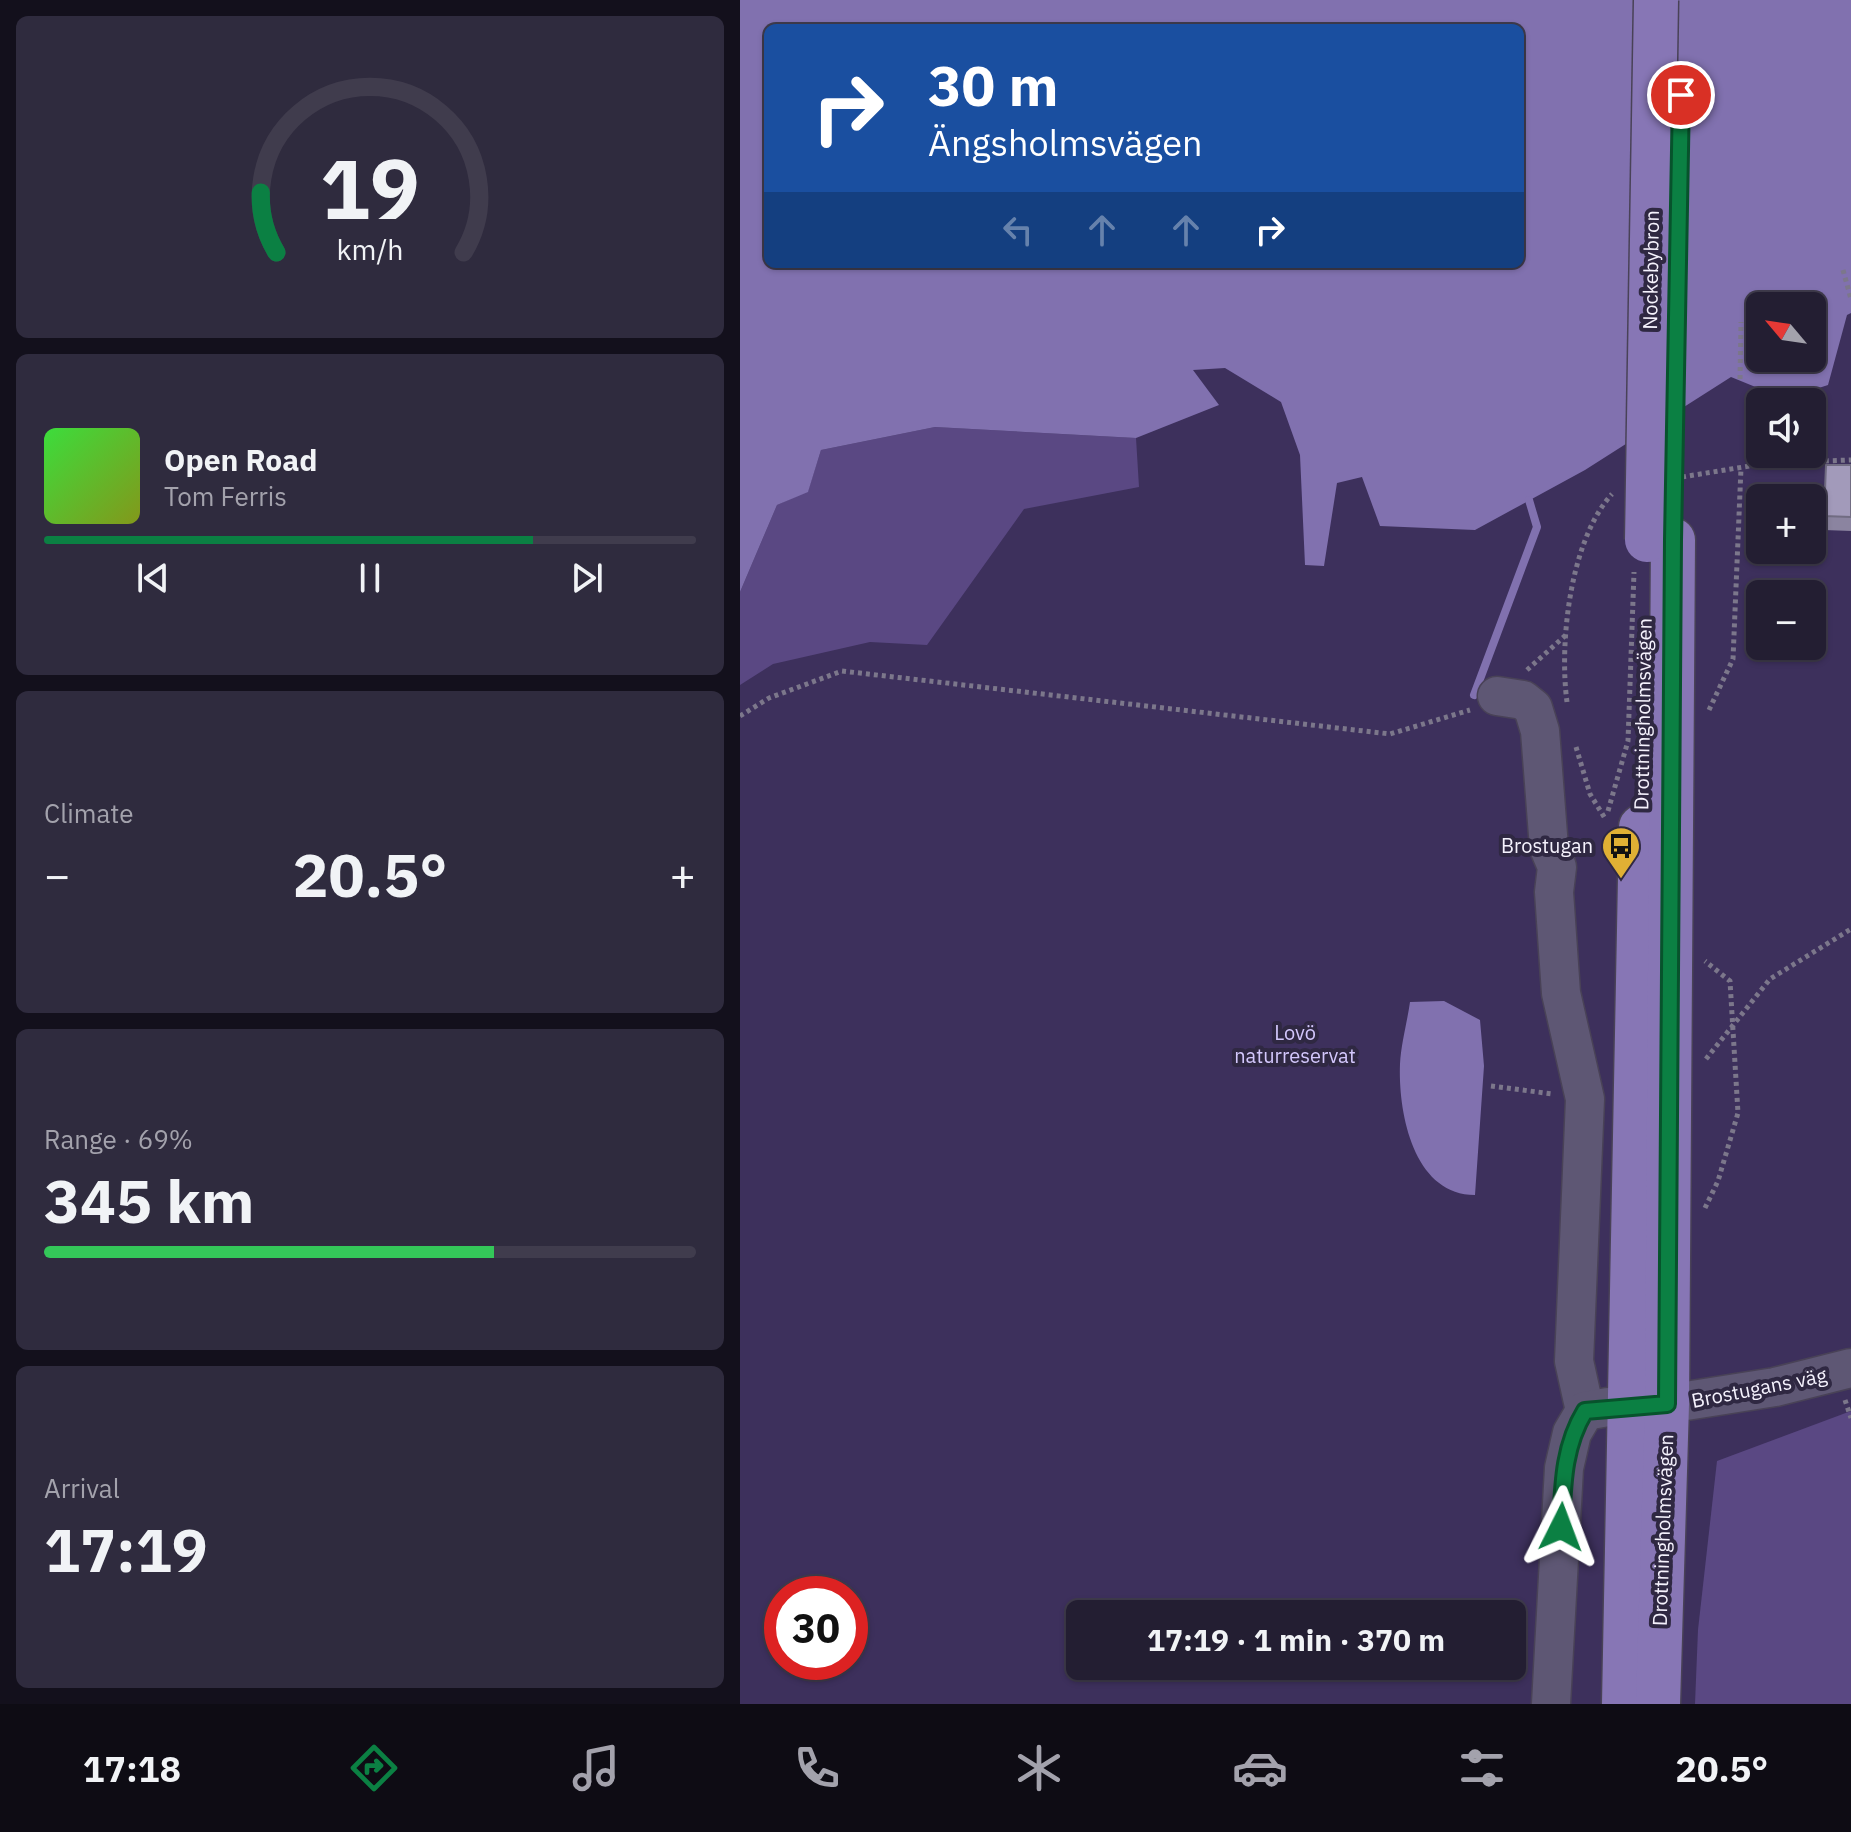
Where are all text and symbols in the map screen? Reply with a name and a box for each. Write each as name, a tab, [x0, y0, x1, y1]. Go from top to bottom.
text: 30 m	[928, 49, 1058, 121]
icon: right	[796, 56, 900, 160]
pin	[1647, 61, 1715, 129]
icon: arrive	[1659, 73, 1703, 117]
text: Ängsholmsvägen	[928, 119, 1203, 166]
text: 19	[320, 133, 420, 241]
icon: left	[996, 208, 1040, 252]
icon: ahead	[1080, 208, 1124, 252]
icon: ahead	[1164, 208, 1208, 252]
icon: right	[1248, 208, 1292, 252]
street label: Nockebybron	[1636, 210, 1665, 330]
text: km/h	[336, 231, 404, 268]
north arrow	[1746, 292, 1826, 372]
map controls	[1746, 292, 1826, 660]
button: sound	[1746, 388, 1826, 468]
text: Open Road	[164, 440, 317, 479]
text: Tom Ferris	[164, 479, 287, 513]
button: +	[1746, 484, 1826, 564]
icon: previous	[131, 556, 175, 600]
icon: pause	[348, 556, 392, 600]
icon: next	[565, 556, 609, 600]
button: −	[1746, 580, 1826, 660]
street label: Drottningholmsvägen	[1627, 618, 1658, 810]
text: Climate	[44, 796, 134, 830]
bus stop icon: Brostugan	[1600, 825, 1642, 880]
place label: Brostugan	[1501, 832, 1593, 859]
text: 20.5°	[293, 835, 447, 914]
text: −	[44, 846, 70, 903]
text: +	[670, 846, 696, 903]
park label: Lovö naturreservat	[1234, 1019, 1356, 1069]
text: Range · 69%	[44, 1122, 193, 1156]
text: 345 km	[44, 1161, 254, 1240]
street label: Brostugans väg	[1689, 1361, 1829, 1414]
street label: Drottningholmsvägen	[1646, 1434, 1679, 1626]
text: Arrival	[44, 1471, 120, 1505]
position arrow	[1519, 1485, 1603, 1569]
text: 17:19	[44, 1510, 208, 1589]
speed limit sign: 30	[764, 1576, 868, 1680]
text: 17:19 · 1 min · 370 m	[1147, 1620, 1445, 1659]
icon: directions	[346, 1740, 402, 1796]
icon: music	[568, 1740, 624, 1796]
icon: phone	[789, 1740, 845, 1796]
icon: climate	[1011, 1740, 1067, 1796]
icon: car	[1232, 1740, 1288, 1796]
icon: filters	[1454, 1740, 1510, 1796]
text: 17:18	[83, 1745, 181, 1792]
text: 20.5°	[1675, 1745, 1768, 1792]

